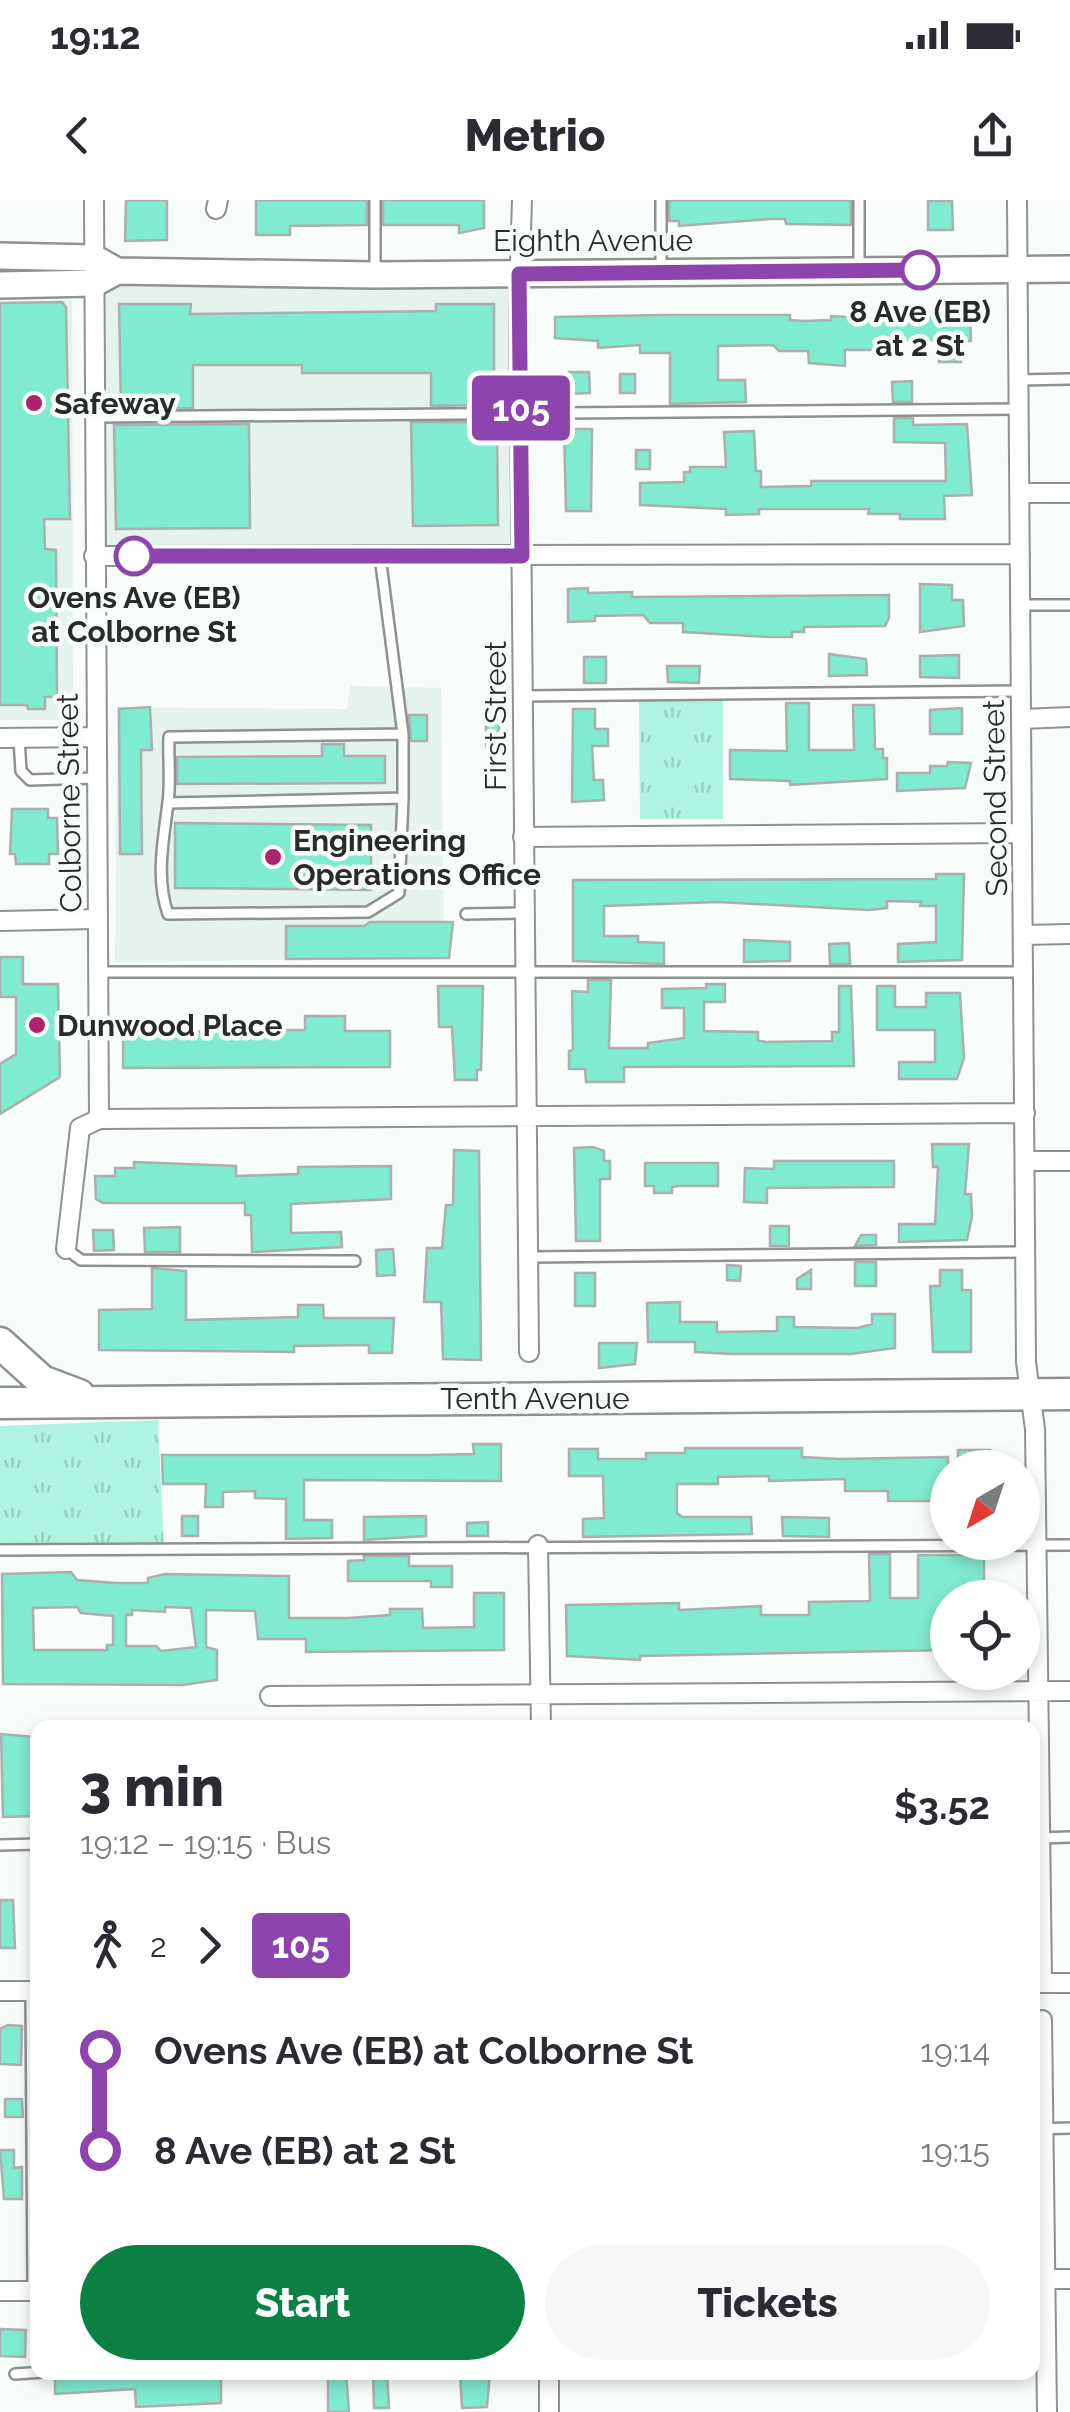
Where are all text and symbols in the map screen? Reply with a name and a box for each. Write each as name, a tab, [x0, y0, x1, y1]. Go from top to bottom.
text: 19:12	[50, 13, 141, 58]
icon: back	[50, 108, 105, 163]
icon: share	[965, 108, 1020, 163]
text: Metrio	[465, 109, 605, 162]
street label: Eighth Avenue	[493, 223, 693, 258]
marker: 8 Ave (EB) at 2 St	[901, 251, 939, 289]
place label: 8 Ave (EB) at 2 St	[849, 294, 991, 363]
line badge: 105	[464, 376, 578, 440]
place label: Safeway	[54, 386, 176, 421]
text: 105	[492, 388, 550, 429]
marker: Safeway	[23, 392, 45, 414]
marker: Ovens Ave (EB) at Colborne St	[115, 537, 153, 575]
place label: Ovens Ave (EB) at Colborne St	[27, 580, 241, 649]
street label: First Street	[478, 641, 513, 791]
street label: Colborne Street	[50, 693, 88, 913]
street label: Second Street	[976, 699, 1014, 897]
place label: Engineering Operations Office	[293, 823, 541, 892]
marker: Engineering Operations Office	[262, 846, 284, 868]
place label: Dunwood Place	[57, 1008, 283, 1043]
marker: Dunwood Place	[26, 1014, 48, 1036]
street label: Tenth Avenue	[440, 1381, 630, 1416]
north arrow	[930, 1450, 1040, 1560]
map controls	[930, 1450, 1040, 1690]
button: locate	[930, 1580, 1040, 1690]
text: 3 min	[80, 1754, 224, 1819]
text: $3.52	[894, 1783, 990, 1828]
text: 19:12 – 19:15 · Bus	[80, 1824, 331, 1861]
icon: walk	[80, 1918, 135, 1973]
icon: forward	[182, 1918, 237, 1973]
text: 105	[272, 1925, 330, 1966]
text: 2	[150, 1927, 167, 1964]
text: Ovens Ave (EB) at Colborne St	[154, 2028, 694, 2073]
text: 19:14	[920, 2032, 990, 2069]
text: 8 Ave (EB) at 2 St	[154, 2128, 456, 2173]
text: 19:15	[920, 2132, 990, 2169]
button: Start	[80, 2245, 525, 2360]
button: Tickets	[545, 2245, 990, 2360]

